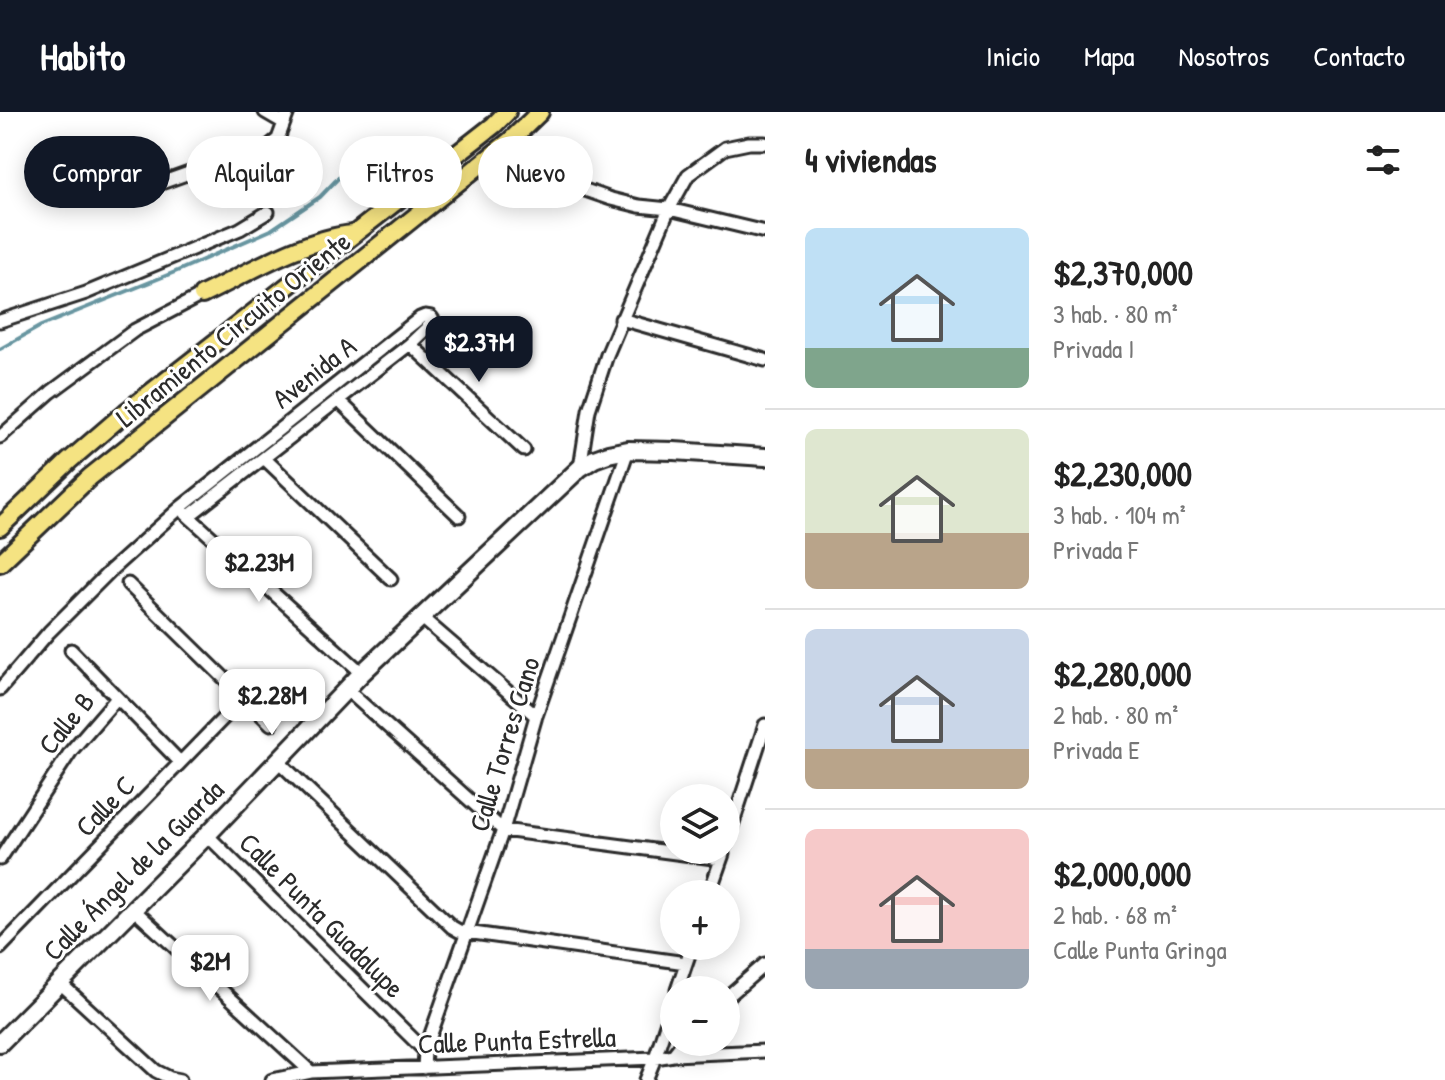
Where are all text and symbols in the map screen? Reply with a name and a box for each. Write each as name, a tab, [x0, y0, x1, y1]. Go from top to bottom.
text: Habito	[40, 30, 125, 82]
text: Inicio	[986, 37, 1040, 75]
text: Mapa	[1084, 37, 1135, 75]
text: Nosotros	[1179, 37, 1269, 75]
text: Contacto	[1313, 37, 1405, 75]
chip: Comprar	[24, 136, 170, 208]
chip: Alquilar	[186, 136, 323, 208]
chip: Filtros	[339, 136, 462, 208]
chip: Nuevo	[478, 136, 593, 208]
text: 4 viviendas	[805, 137, 937, 183]
icon: filters	[1361, 138, 1405, 182]
street label: Libramiento Circuito Oriente	[108, 222, 358, 436]
text: $2,370,000	[1053, 250, 1193, 296]
icon: home	[869, 260, 965, 356]
text: 3 hab. · 80 m²	[1053, 296, 1178, 331]
pin: $2.37M	[414, 316, 544, 384]
text: $2.37M	[444, 324, 514, 359]
street label: Avenida A	[264, 327, 364, 417]
text: Privada I	[1053, 331, 1134, 366]
text: $2,230,000	[1053, 451, 1192, 497]
icon: home	[869, 461, 965, 557]
text: 3 hab. · 104 m²	[1053, 497, 1186, 532]
text: Privada F	[1053, 532, 1138, 567]
pin: $2.23M	[194, 536, 324, 604]
text: $2.23M	[224, 544, 294, 579]
text: $2,280,000	[1053, 651, 1191, 697]
street label: Calle Torres Cano	[459, 652, 549, 836]
icon: home	[869, 661, 965, 757]
pin: $2.28M	[207, 669, 337, 737]
text: $2.28M	[237, 677, 307, 712]
street label: Calle B	[29, 684, 103, 762]
text: 2 hab. · 80 m²	[1053, 697, 1178, 732]
text: Privada E	[1053, 732, 1140, 767]
street label: Calle C	[67, 767, 143, 845]
street label: Calle Ángel de la Guarda	[34, 771, 232, 969]
map controls	[660, 784, 740, 1056]
button: layers	[660, 784, 740, 864]
street label: Calle Punta Guadalupe	[231, 824, 413, 1006]
text: $2,000,000	[1053, 851, 1191, 897]
icon: home	[869, 861, 965, 957]
button: +	[660, 880, 740, 960]
text: 2 hab. · 68 m²	[1053, 897, 1177, 932]
text: Calle Punta Gringa	[1053, 932, 1227, 967]
pin: $2M	[171, 935, 249, 1003]
text: $2M	[190, 943, 230, 978]
button: −	[660, 976, 740, 1056]
street label: Calle Punta Estrella	[417, 1018, 617, 1062]

